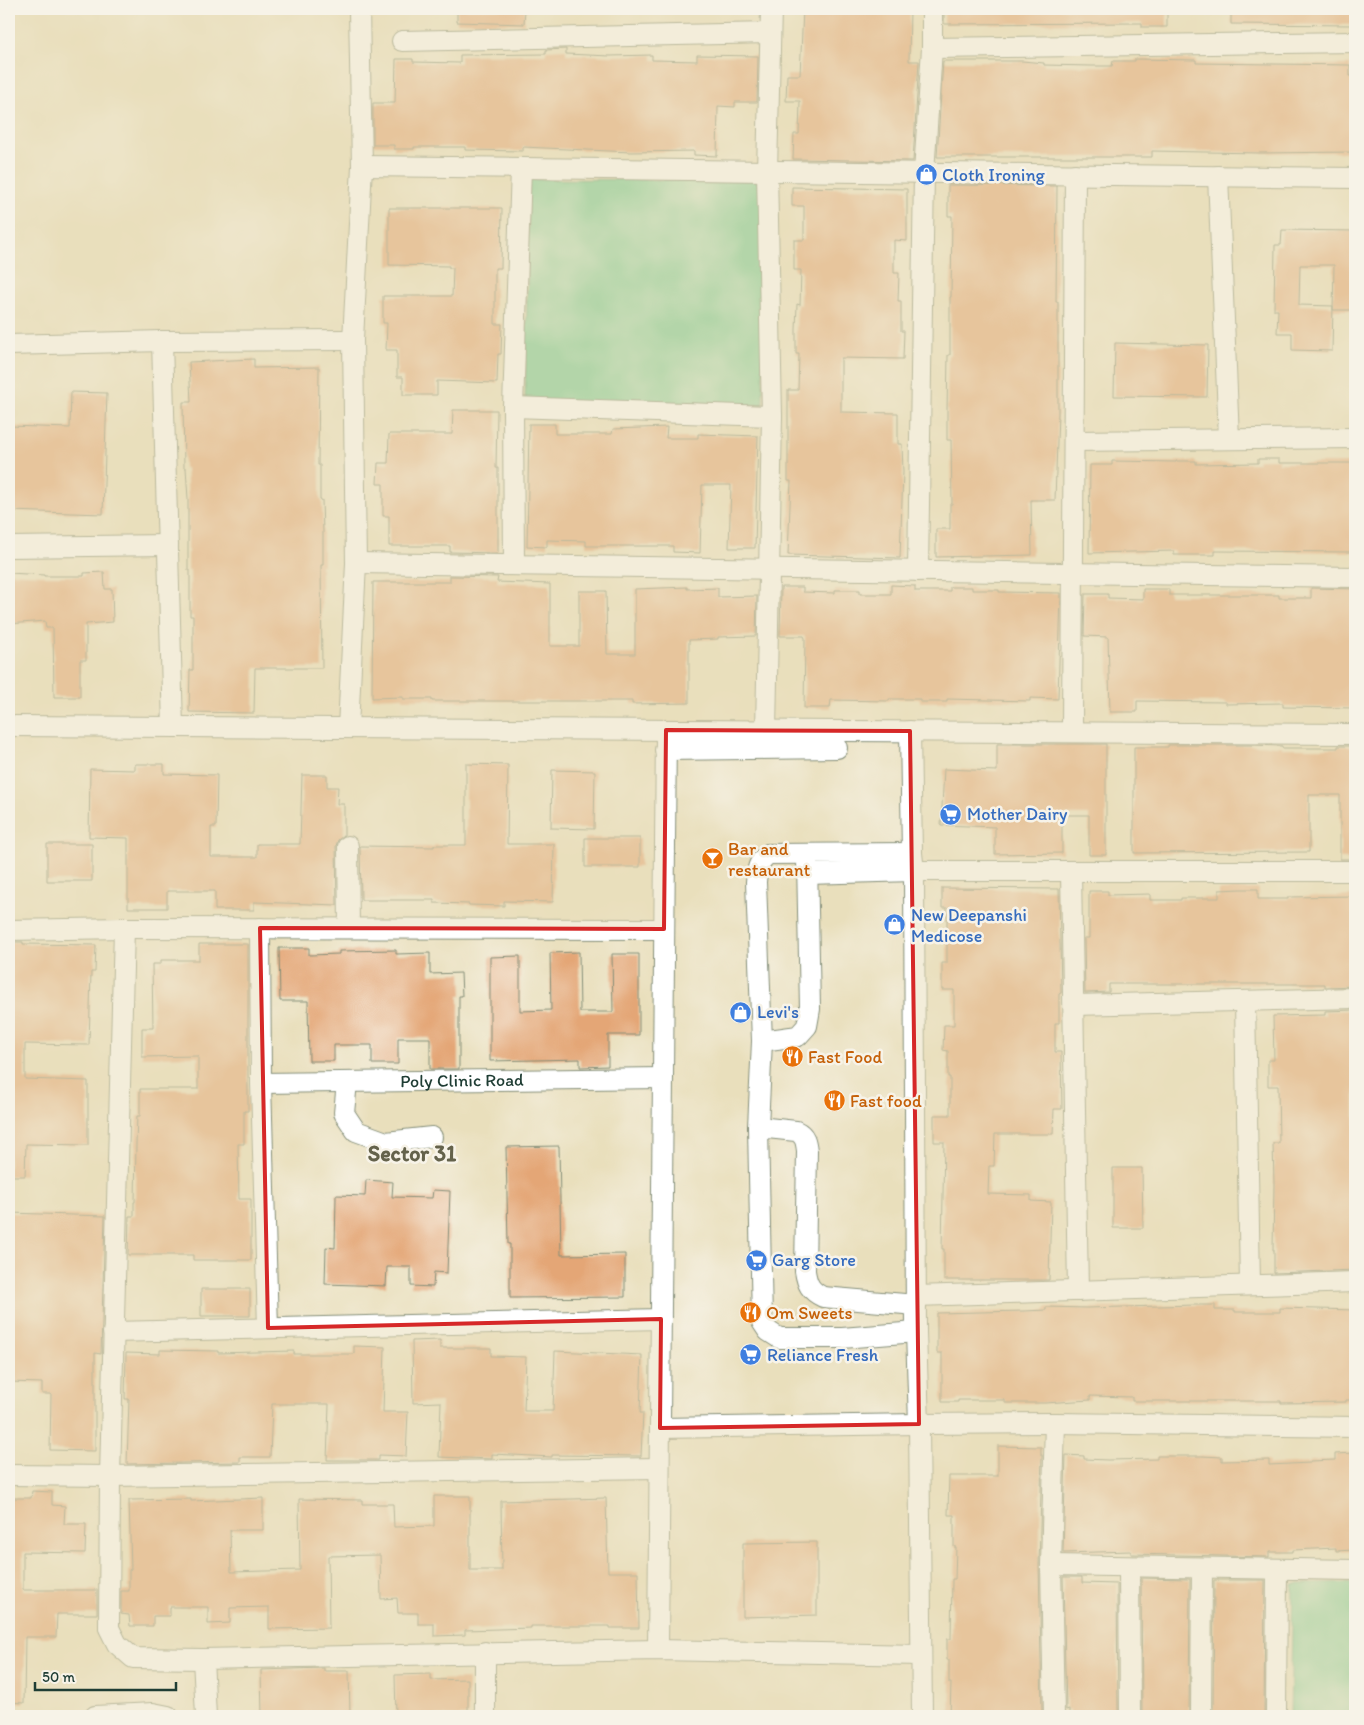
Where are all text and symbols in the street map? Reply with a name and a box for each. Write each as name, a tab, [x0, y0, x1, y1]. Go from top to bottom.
shop icon: Cloth Ironing	[914, 163, 938, 187]
place label: Cloth Ironing	[942, 164, 1046, 186]
supermarket icon: Mother Dairy	[939, 802, 963, 826]
place label: Mother Dairy	[967, 803, 1068, 825]
place label: Bar and restaurant	[728, 838, 810, 881]
bar icon: Bar and restaurant	[700, 847, 724, 871]
place label: New Deepanshi Medicose	[911, 904, 1027, 947]
shop icon: New Deepanshi Medicose	[883, 913, 907, 937]
shop icon: Levi's	[729, 1000, 753, 1024]
place label: Levi's	[757, 1001, 799, 1023]
restaurant icon: Fast Food	[780, 1045, 804, 1069]
place label: Fast Food	[808, 1046, 882, 1068]
street label: Poly Clinic Road	[400, 1069, 524, 1092]
restaurant icon: Fast food	[822, 1089, 846, 1113]
place label: Fast food	[850, 1090, 922, 1112]
district label: Sector 31	[368, 1140, 457, 1167]
supermarket icon: Garg Store	[744, 1248, 768, 1272]
place label: Garg Store	[772, 1249, 856, 1271]
restaurant icon: Om Sweets	[738, 1301, 762, 1325]
place label: Om Sweets	[766, 1302, 853, 1324]
supermarket icon: Reliance Fresh	[739, 1343, 763, 1367]
place label: Reliance Fresh	[767, 1344, 879, 1366]
scale bar	[35, 1660, 176, 1692]
text: 50 m	[42, 1668, 75, 1686]

